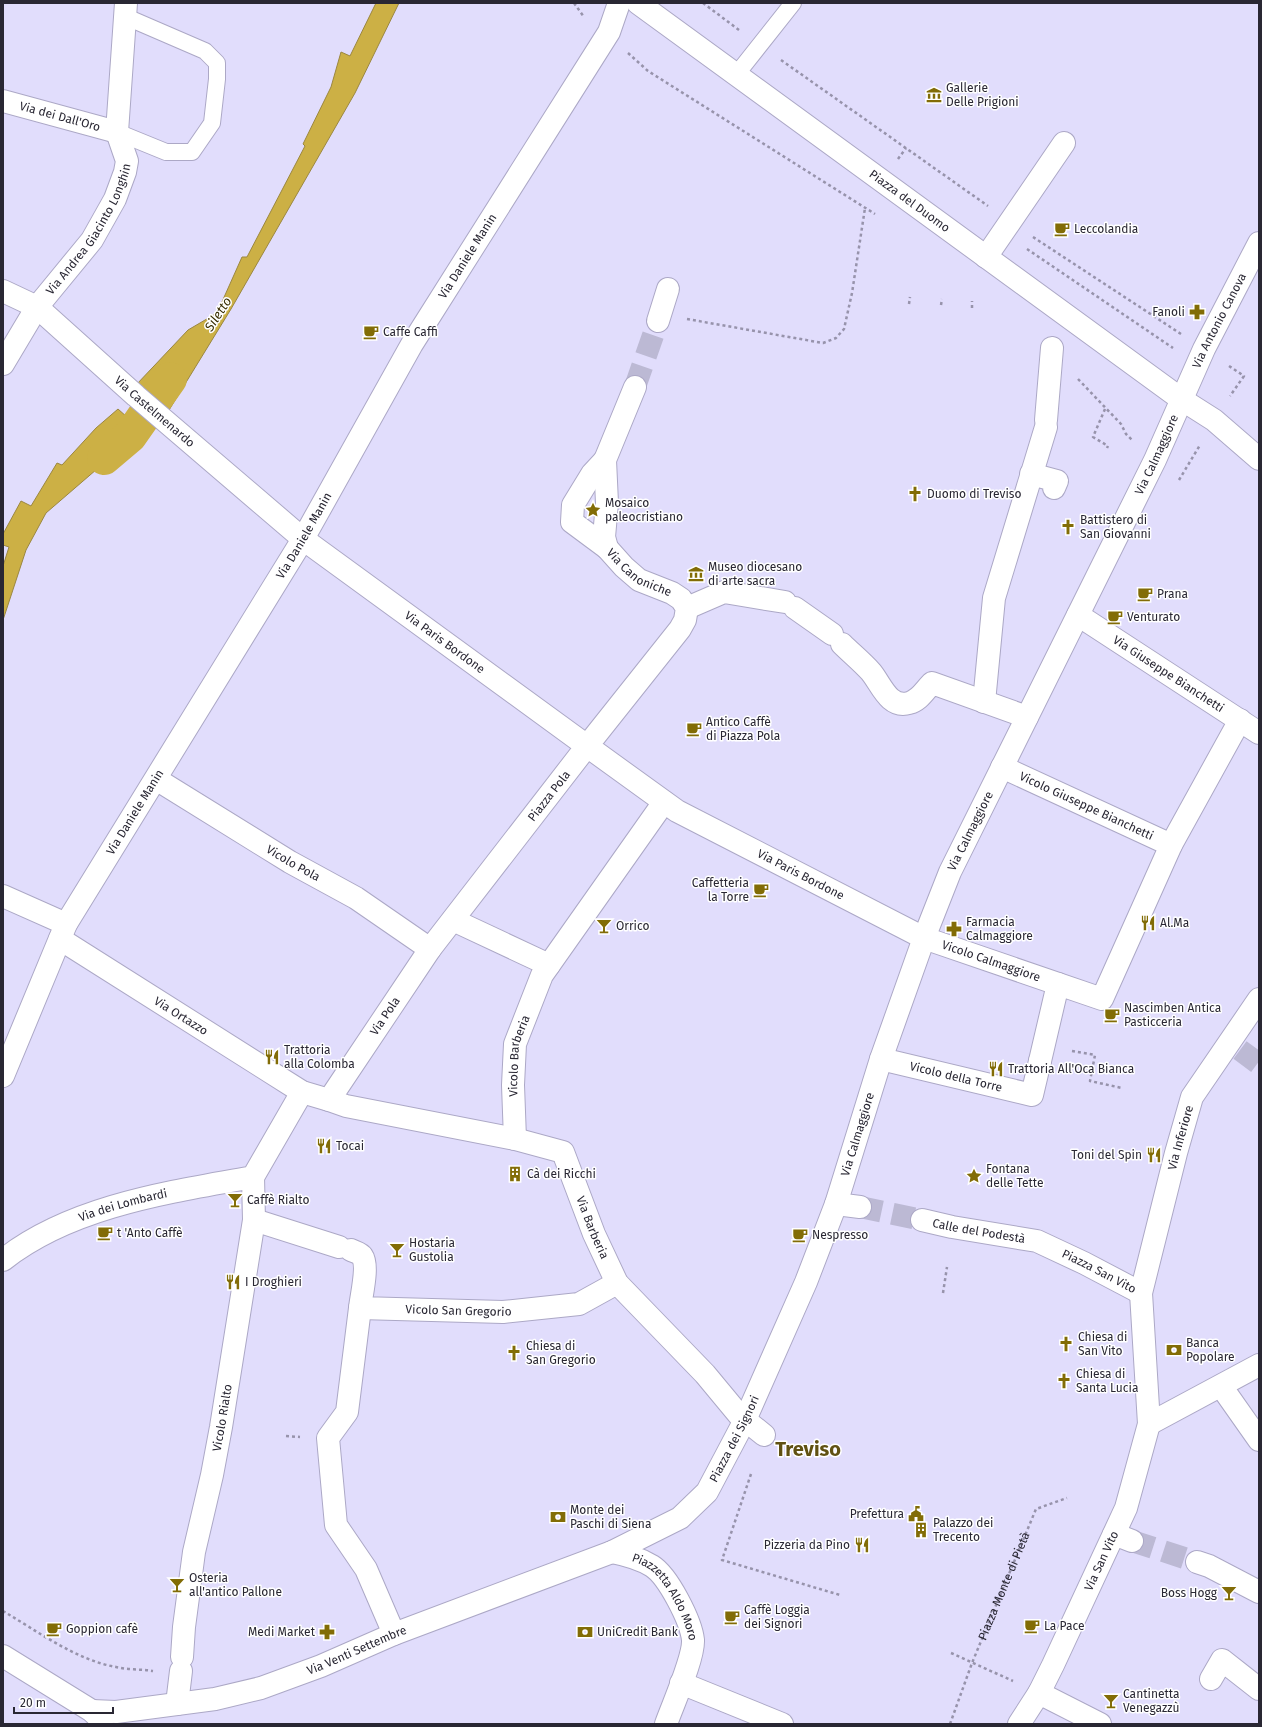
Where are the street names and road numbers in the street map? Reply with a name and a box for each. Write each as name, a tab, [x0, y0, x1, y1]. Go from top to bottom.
street label: Via dei Dall'Oro	[18, 99, 102, 134]
street label: Via Andrea Giacinto Longhin	[43, 162, 133, 297]
street label: Piazza del Duomo	[866, 167, 953, 235]
street label: Via Daniele Manin	[436, 211, 499, 301]
street label: Via Antonio Canova	[1189, 271, 1249, 370]
street label: Via Castelmenardo	[112, 373, 198, 450]
street label: Via Calmaggiore	[1132, 412, 1181, 497]
street label: Via Daniele Manin	[273, 490, 335, 581]
street label: Via Canoniche	[604, 546, 674, 599]
street label: Via Paris Bordone	[402, 608, 488, 676]
street label: Via Giuseppe Bianchetti	[1110, 633, 1227, 715]
street label: Via Daniele Manin	[103, 767, 166, 857]
street label: Piazza Pola	[525, 768, 573, 824]
street label: Vicolo Giuseppe Bianchetti	[1017, 769, 1156, 843]
street label: Via Calmaggiore	[945, 789, 996, 873]
street label: Vicolo Pola	[264, 842, 323, 884]
street label: Via Paris Bordone	[755, 846, 847, 903]
street label: Vicolo Calmaggiore	[940, 938, 1042, 984]
street label: Via Ortazzo	[151, 994, 211, 1038]
street label: Via Pola	[367, 994, 403, 1038]
street label: Vicolo Barberia	[506, 1013, 533, 1097]
street label: Vicolo della Torre	[908, 1059, 1004, 1095]
street label: Via Calmaggiore	[838, 1091, 877, 1178]
street label: Via Inferiore	[1165, 1104, 1196, 1172]
street label: Via dei Lombardi	[77, 1186, 169, 1225]
street label: Via Barberia	[573, 1194, 612, 1261]
street label: Calle del Podestà	[931, 1216, 1026, 1246]
street label: Piazza San Vito	[1060, 1247, 1139, 1296]
street label: Vicolo San Gregorio	[405, 1302, 512, 1319]
street label: Vicolo Rialto	[210, 1383, 235, 1453]
street label: Piazza dei Signori	[706, 1393, 762, 1485]
street label: Via San Vito	[1081, 1529, 1121, 1593]
street label: Piazza Monte di Pietà	[975, 1530, 1033, 1642]
street label: Piazzetta Aldo Moro	[630, 1550, 700, 1642]
street label: Via Venti Settembre	[305, 1623, 408, 1678]

